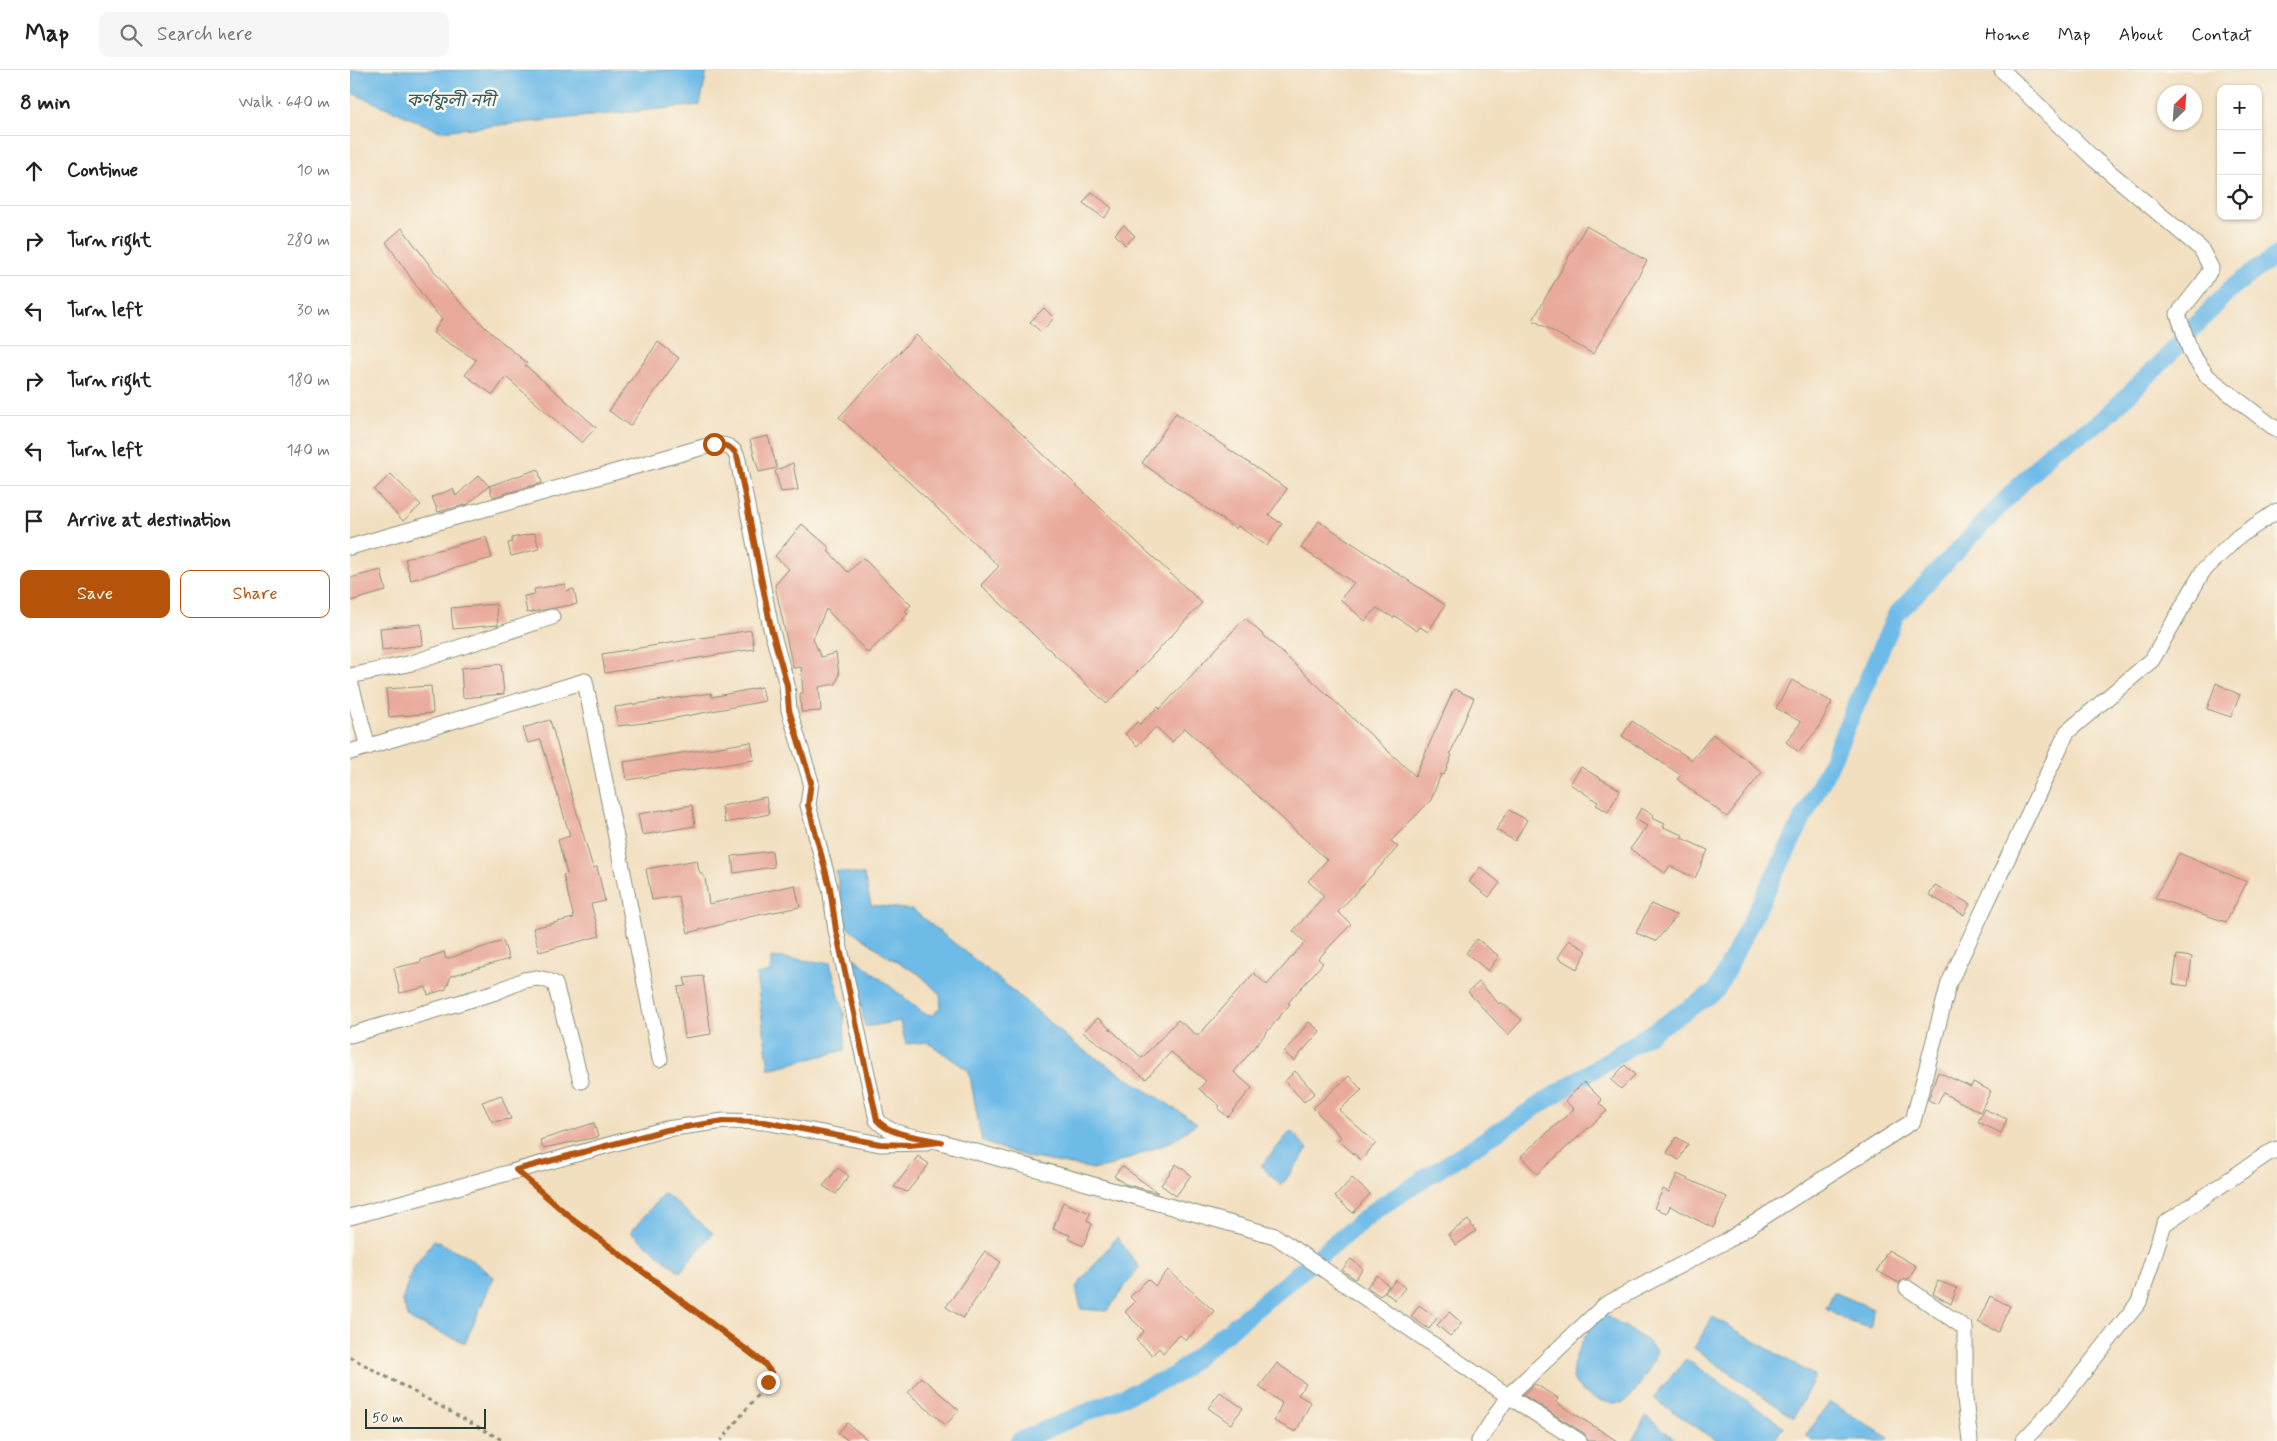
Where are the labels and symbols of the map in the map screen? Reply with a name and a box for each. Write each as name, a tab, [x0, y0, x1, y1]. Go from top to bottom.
north arrow	[2157, 85, 2202, 130]
water label: কর্ণফুলী নদী	[406, 89, 499, 113]
route start	[703, 433, 726, 456]
route end	[757, 1371, 780, 1394]
scale bar	[365, 1406, 486, 1429]

